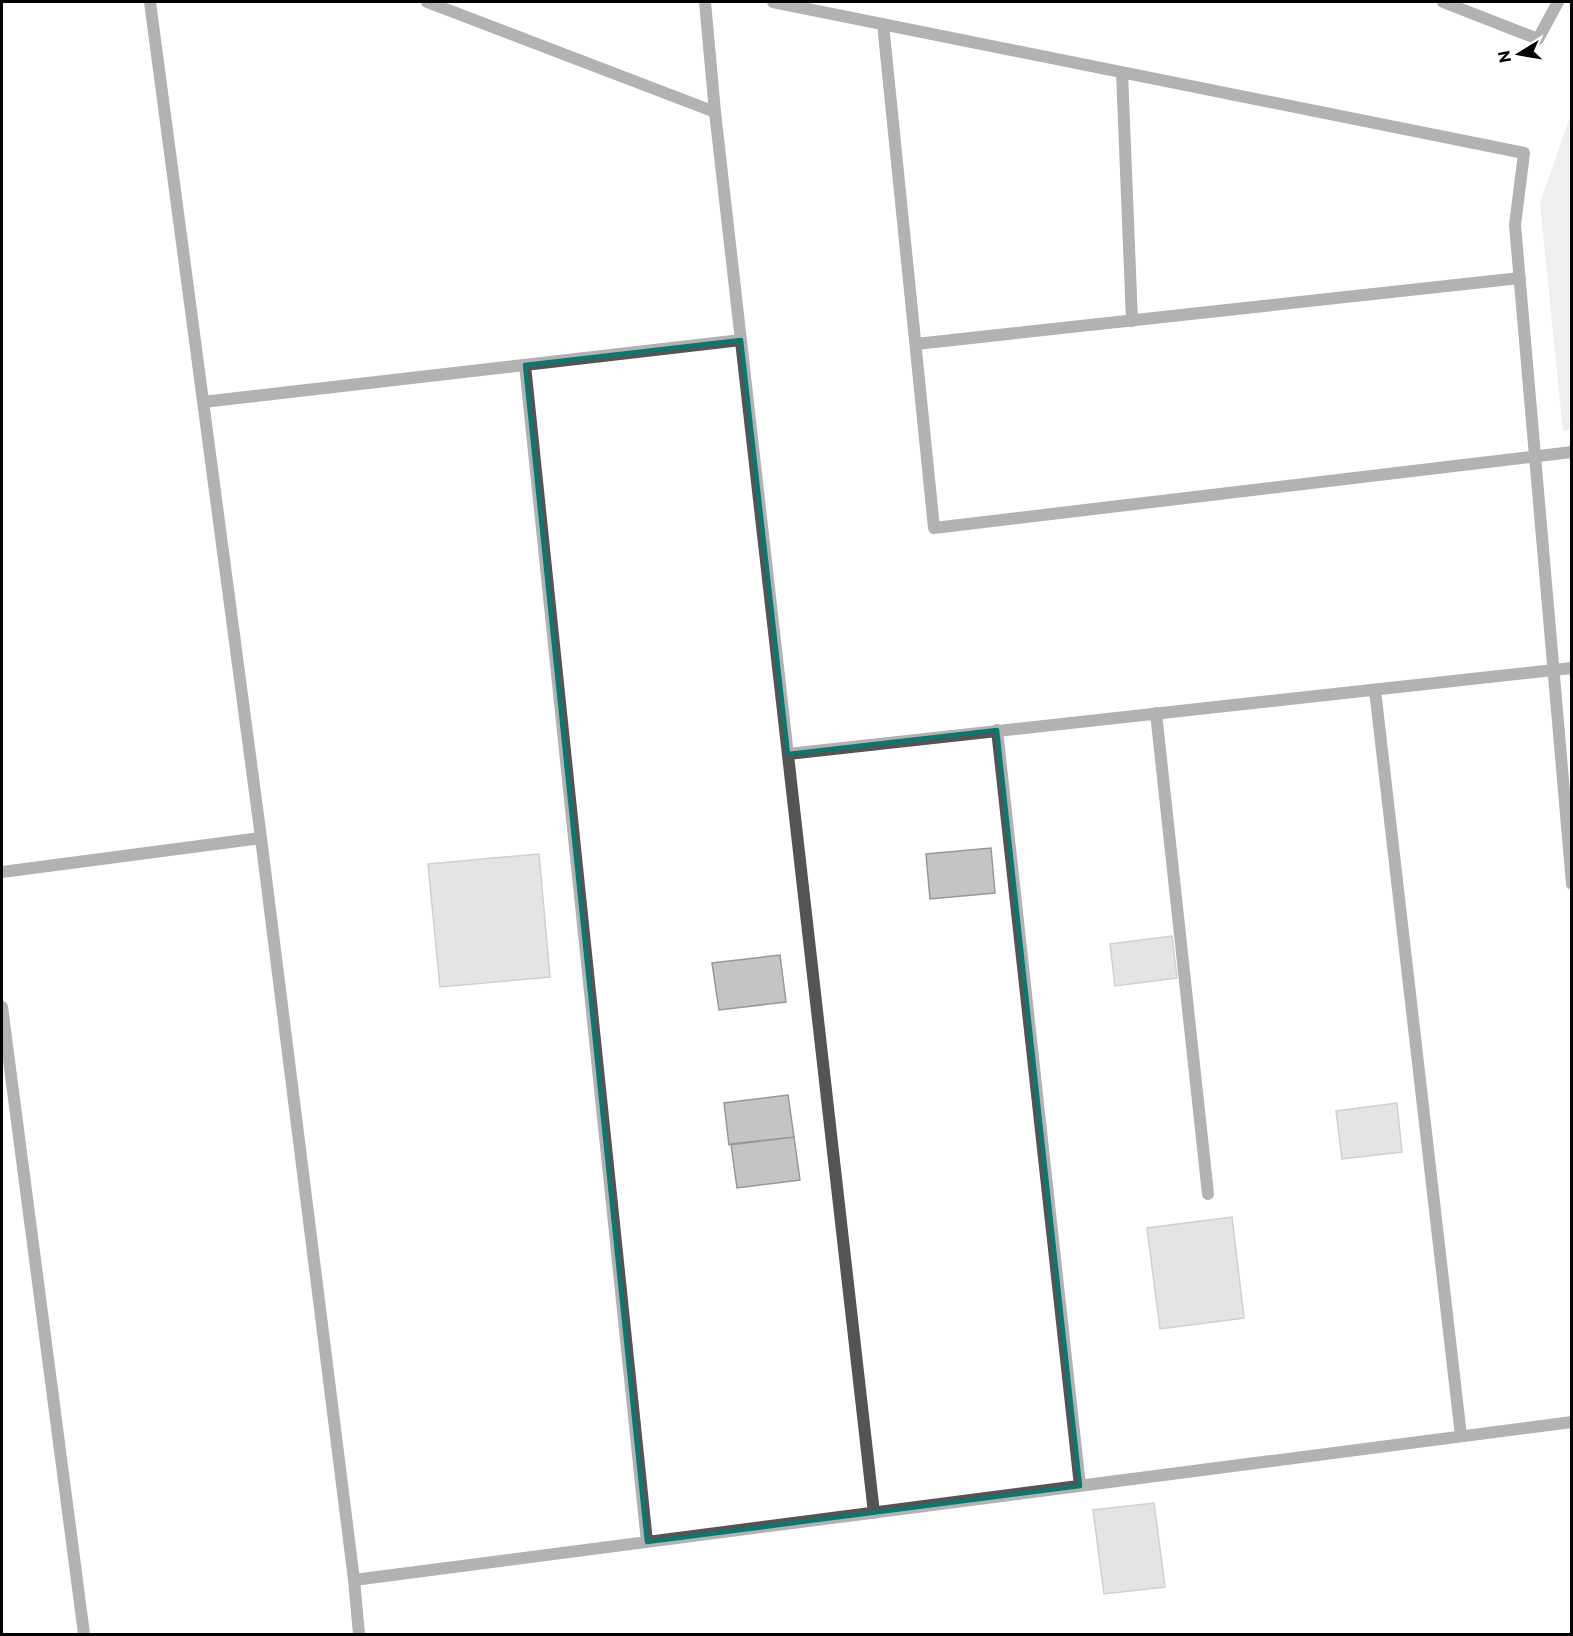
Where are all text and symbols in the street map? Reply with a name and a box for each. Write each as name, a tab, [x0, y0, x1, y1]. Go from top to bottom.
north arrow	[1489, 24, 1549, 84]
text: N	[1493, 49, 1514, 65]

